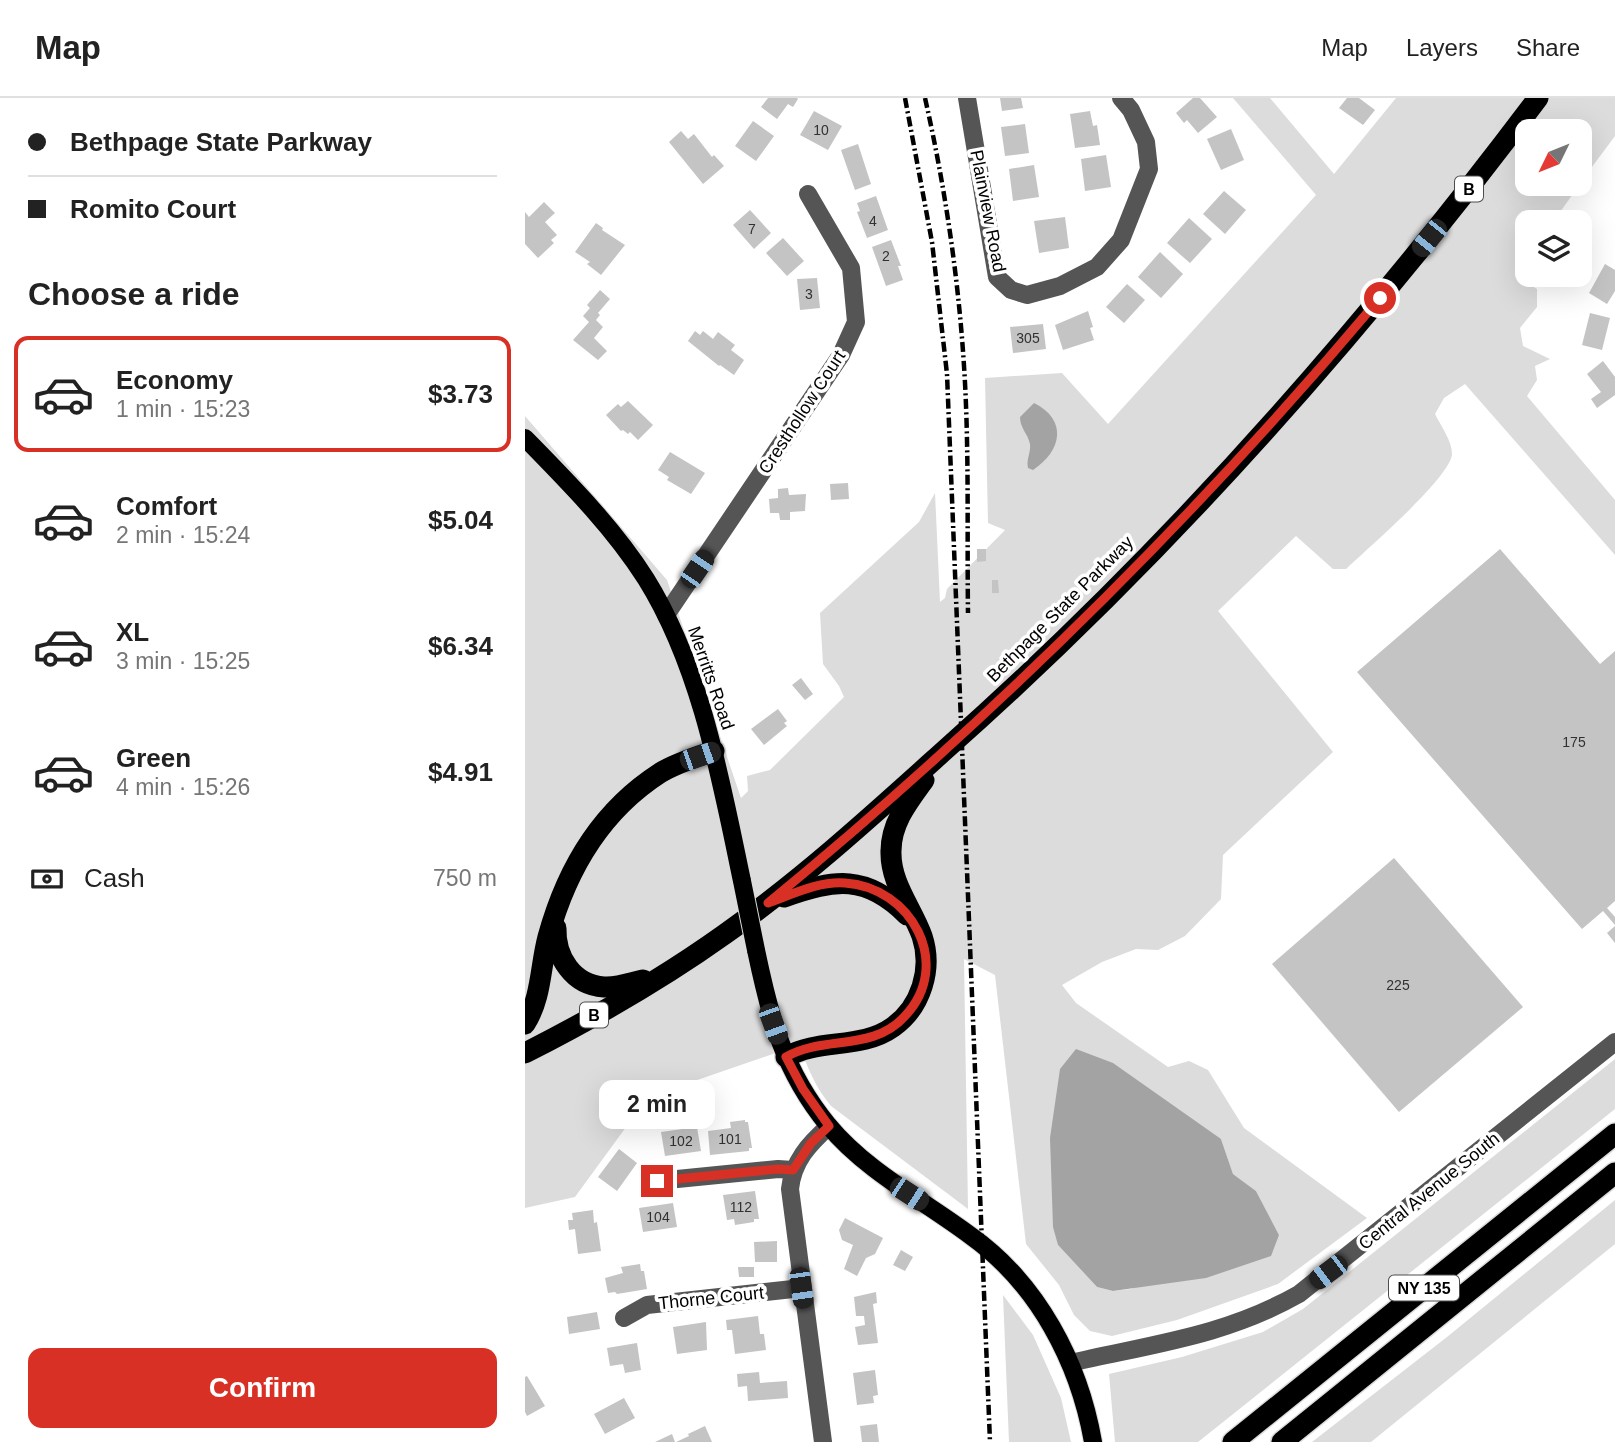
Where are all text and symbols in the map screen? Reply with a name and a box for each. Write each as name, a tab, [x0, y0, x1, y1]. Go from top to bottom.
text: Map	[35, 29, 101, 66]
text: Map	[1321, 34, 1368, 61]
text: Layers	[1406, 34, 1478, 61]
text: Share	[1516, 34, 1580, 61]
north arrow	[1515, 119, 1593, 196]
map controls	[1515, 119, 1592, 287]
house number: 10	[813, 122, 829, 138]
text: Bethpage State Parkway	[70, 127, 372, 157]
street label: Plainview Road	[966, 148, 1010, 274]
road number: B	[1455, 176, 1483, 202]
text: Romito Court	[70, 194, 236, 224]
button: layers	[1515, 210, 1592, 287]
house number: 4	[869, 213, 877, 229]
car	[1408, 215, 1451, 261]
house number: 7	[748, 221, 756, 237]
house number: 2	[882, 248, 890, 264]
text: Choose a ride	[28, 276, 240, 312]
route start	[1364, 282, 1396, 314]
house number: 3	[805, 286, 813, 302]
house number: 305	[1016, 330, 1040, 346]
street label: Cresthollow Court	[755, 347, 849, 477]
icon: car	[32, 363, 95, 426]
text: Economy	[116, 365, 233, 395]
text: $3.73	[428, 379, 493, 409]
text: 1 min · 15:23	[116, 396, 250, 422]
icon: car	[32, 489, 95, 552]
text: Comfort	[116, 491, 217, 521]
text: $5.04	[428, 505, 493, 535]
text: 2 min · 15:24	[116, 522, 250, 548]
street label: Bethpage State Parkway	[983, 532, 1137, 686]
car	[677, 546, 718, 592]
icon: car	[32, 615, 95, 678]
text: XL	[116, 617, 149, 647]
street label: Merritts Road	[684, 624, 738, 732]
text: $6.34	[428, 631, 493, 661]
text: 3 min · 15:25	[116, 648, 250, 674]
house number: 175	[1562, 734, 1586, 750]
car	[677, 739, 724, 773]
icon: car	[32, 741, 95, 804]
text: Green	[116, 743, 191, 773]
text: $4.91	[428, 757, 493, 787]
text: 4 min · 15:26	[116, 774, 250, 800]
icon: cash	[28, 860, 66, 898]
text: Cash	[84, 863, 145, 893]
text: 750 m	[433, 865, 497, 891]
house number: 225	[1386, 977, 1410, 993]
car	[756, 1001, 791, 1047]
road number: B	[580, 1002, 608, 1028]
callout: 2 min	[599, 1080, 715, 1128]
text: 2 min	[627, 1091, 687, 1117]
street label: Central Avenue South	[1355, 1128, 1503, 1254]
house number: 101	[718, 1131, 742, 1147]
house number: 102	[669, 1133, 693, 1149]
route end	[641, 1165, 673, 1197]
car	[886, 1174, 933, 1214]
house number: 112	[730, 1199, 752, 1215]
house number: 104	[646, 1209, 670, 1225]
car	[1305, 1251, 1352, 1293]
car	[788, 1266, 815, 1310]
road number: NY 135	[1389, 1276, 1459, 1300]
street label: Thorne Court	[657, 1283, 765, 1313]
button: Confirm	[28, 1348, 497, 1428]

